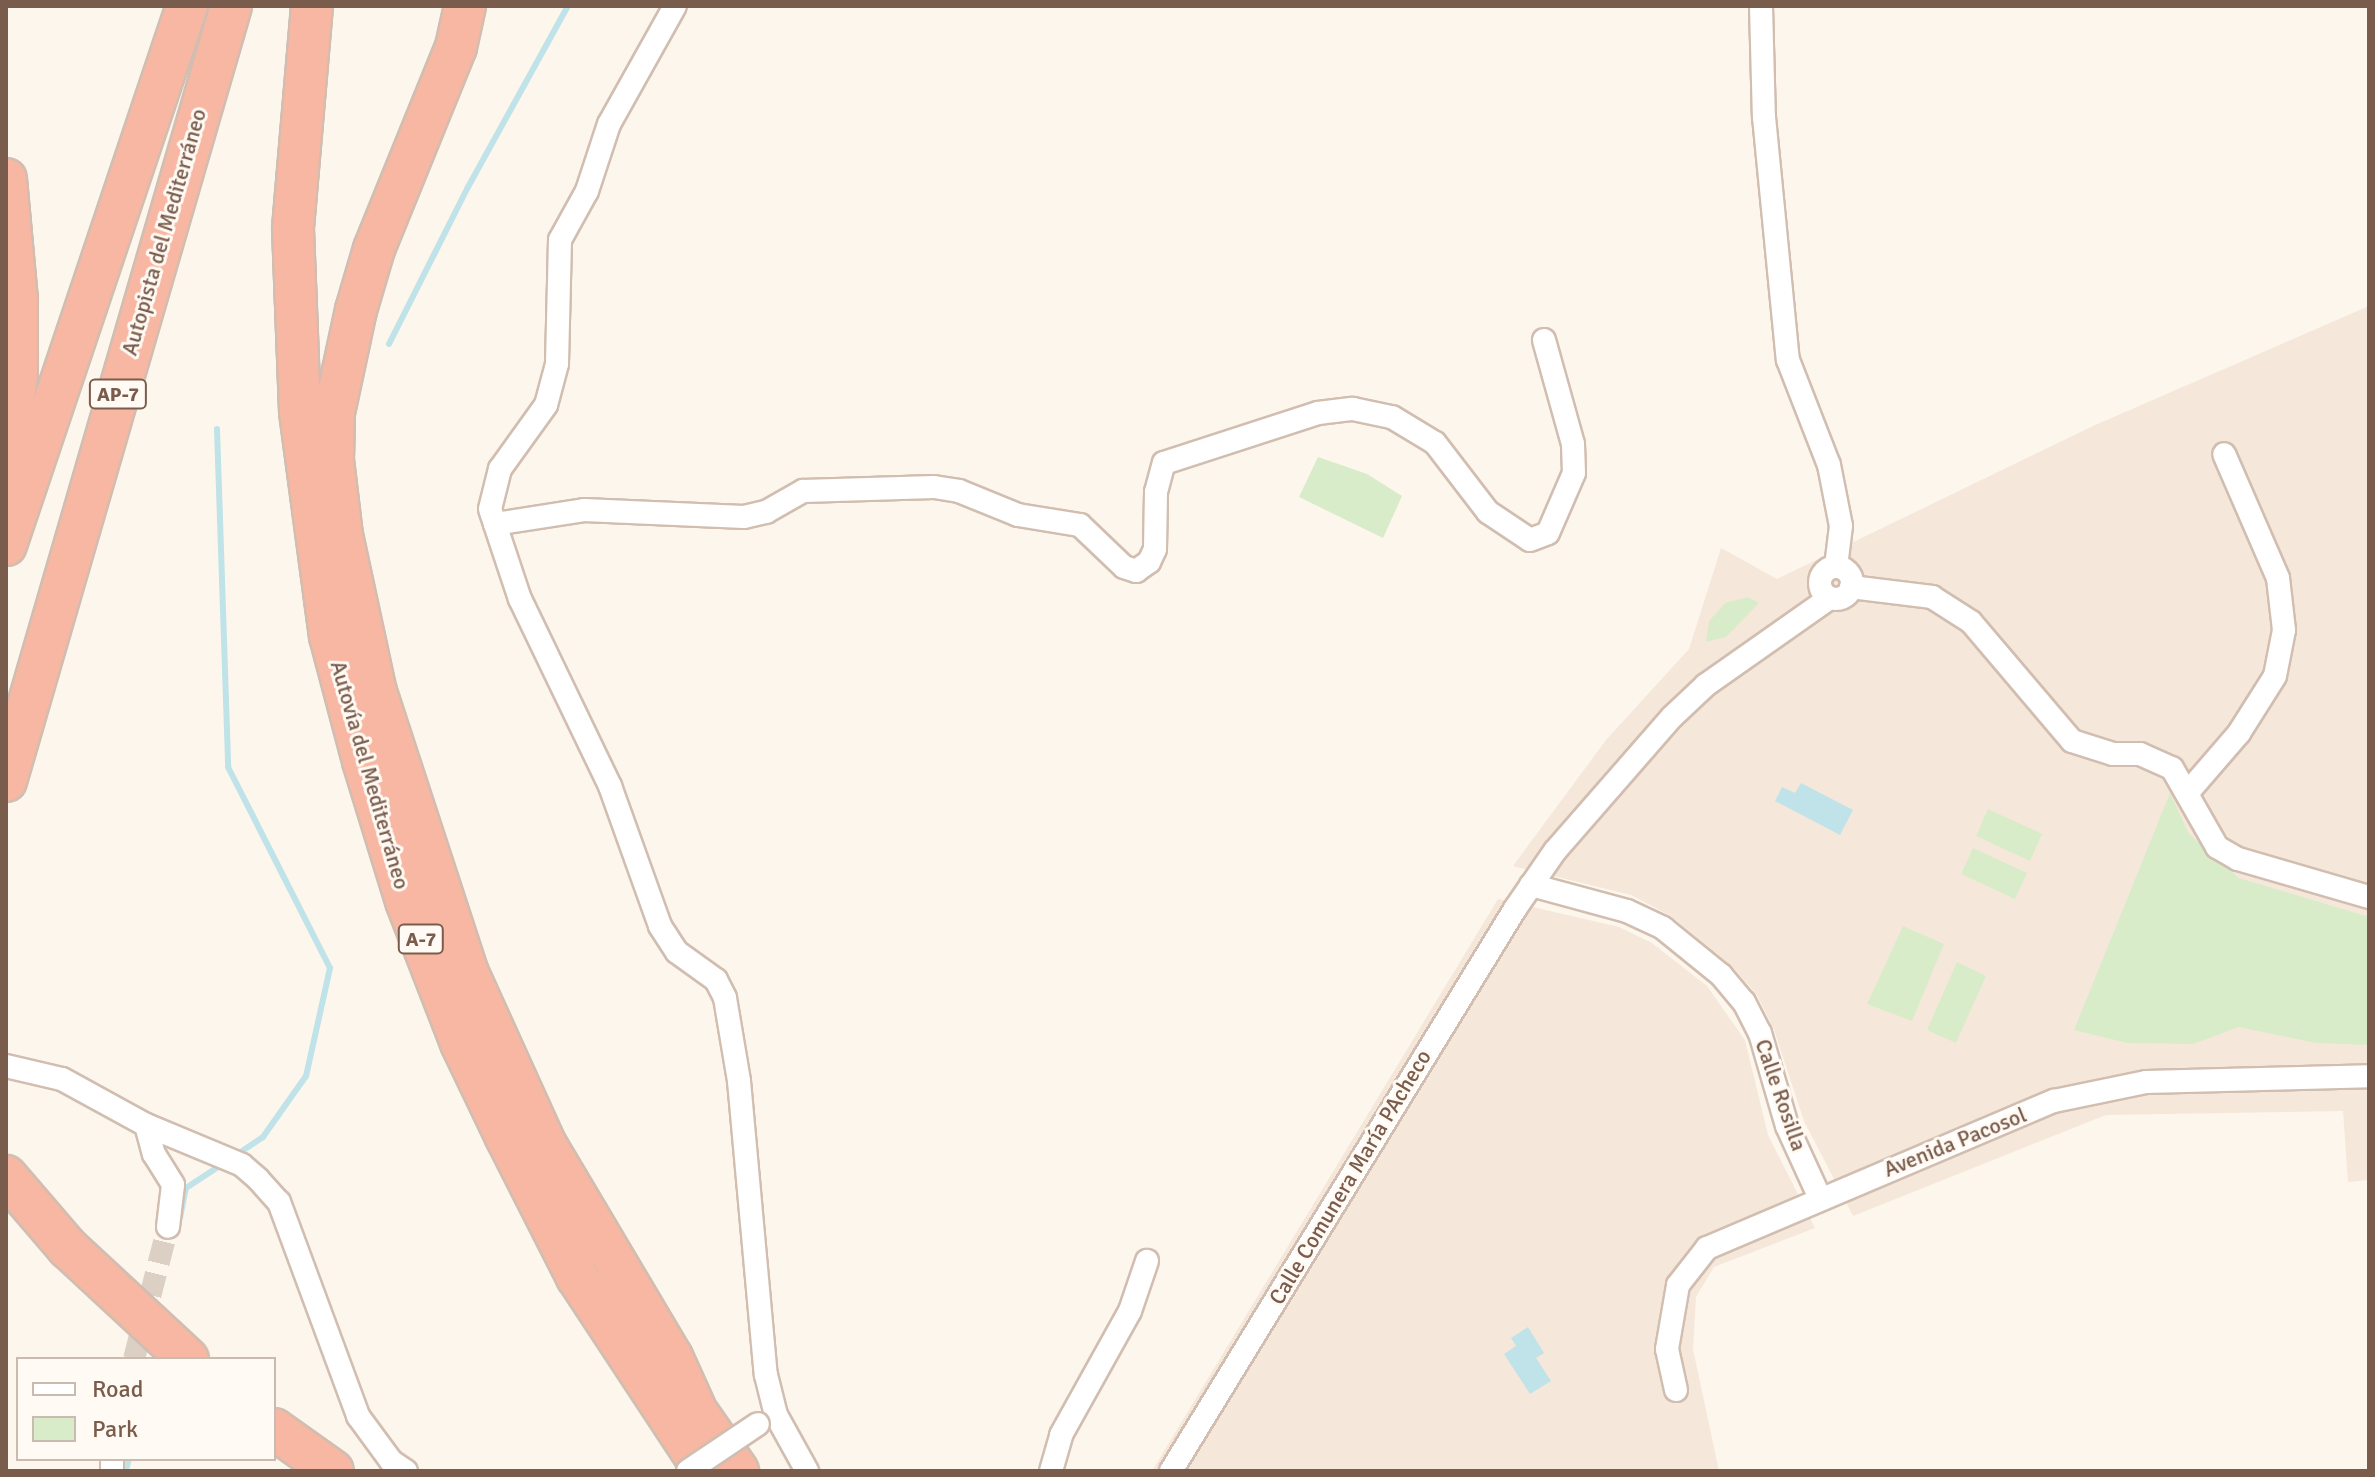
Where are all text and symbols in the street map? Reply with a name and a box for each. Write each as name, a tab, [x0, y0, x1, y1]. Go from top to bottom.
street label: Autopista del Mediterráneo	[116, 106, 212, 358]
road number: AP-7	[88, 378, 148, 410]
street label: Autovía del Mediterráneo	[325, 658, 415, 892]
road number: A-7	[397, 923, 445, 955]
street label: Calle Rosilla	[1750, 1036, 1812, 1154]
street label: Calle Comunera María PAcheco	[1263, 1045, 1437, 1309]
street label: Avenida Pacosol	[1880, 1101, 2030, 1183]
legend	[16, 1357, 276, 1461]
text: Road	[92, 1374, 143, 1404]
text: Park	[92, 1414, 138, 1444]

